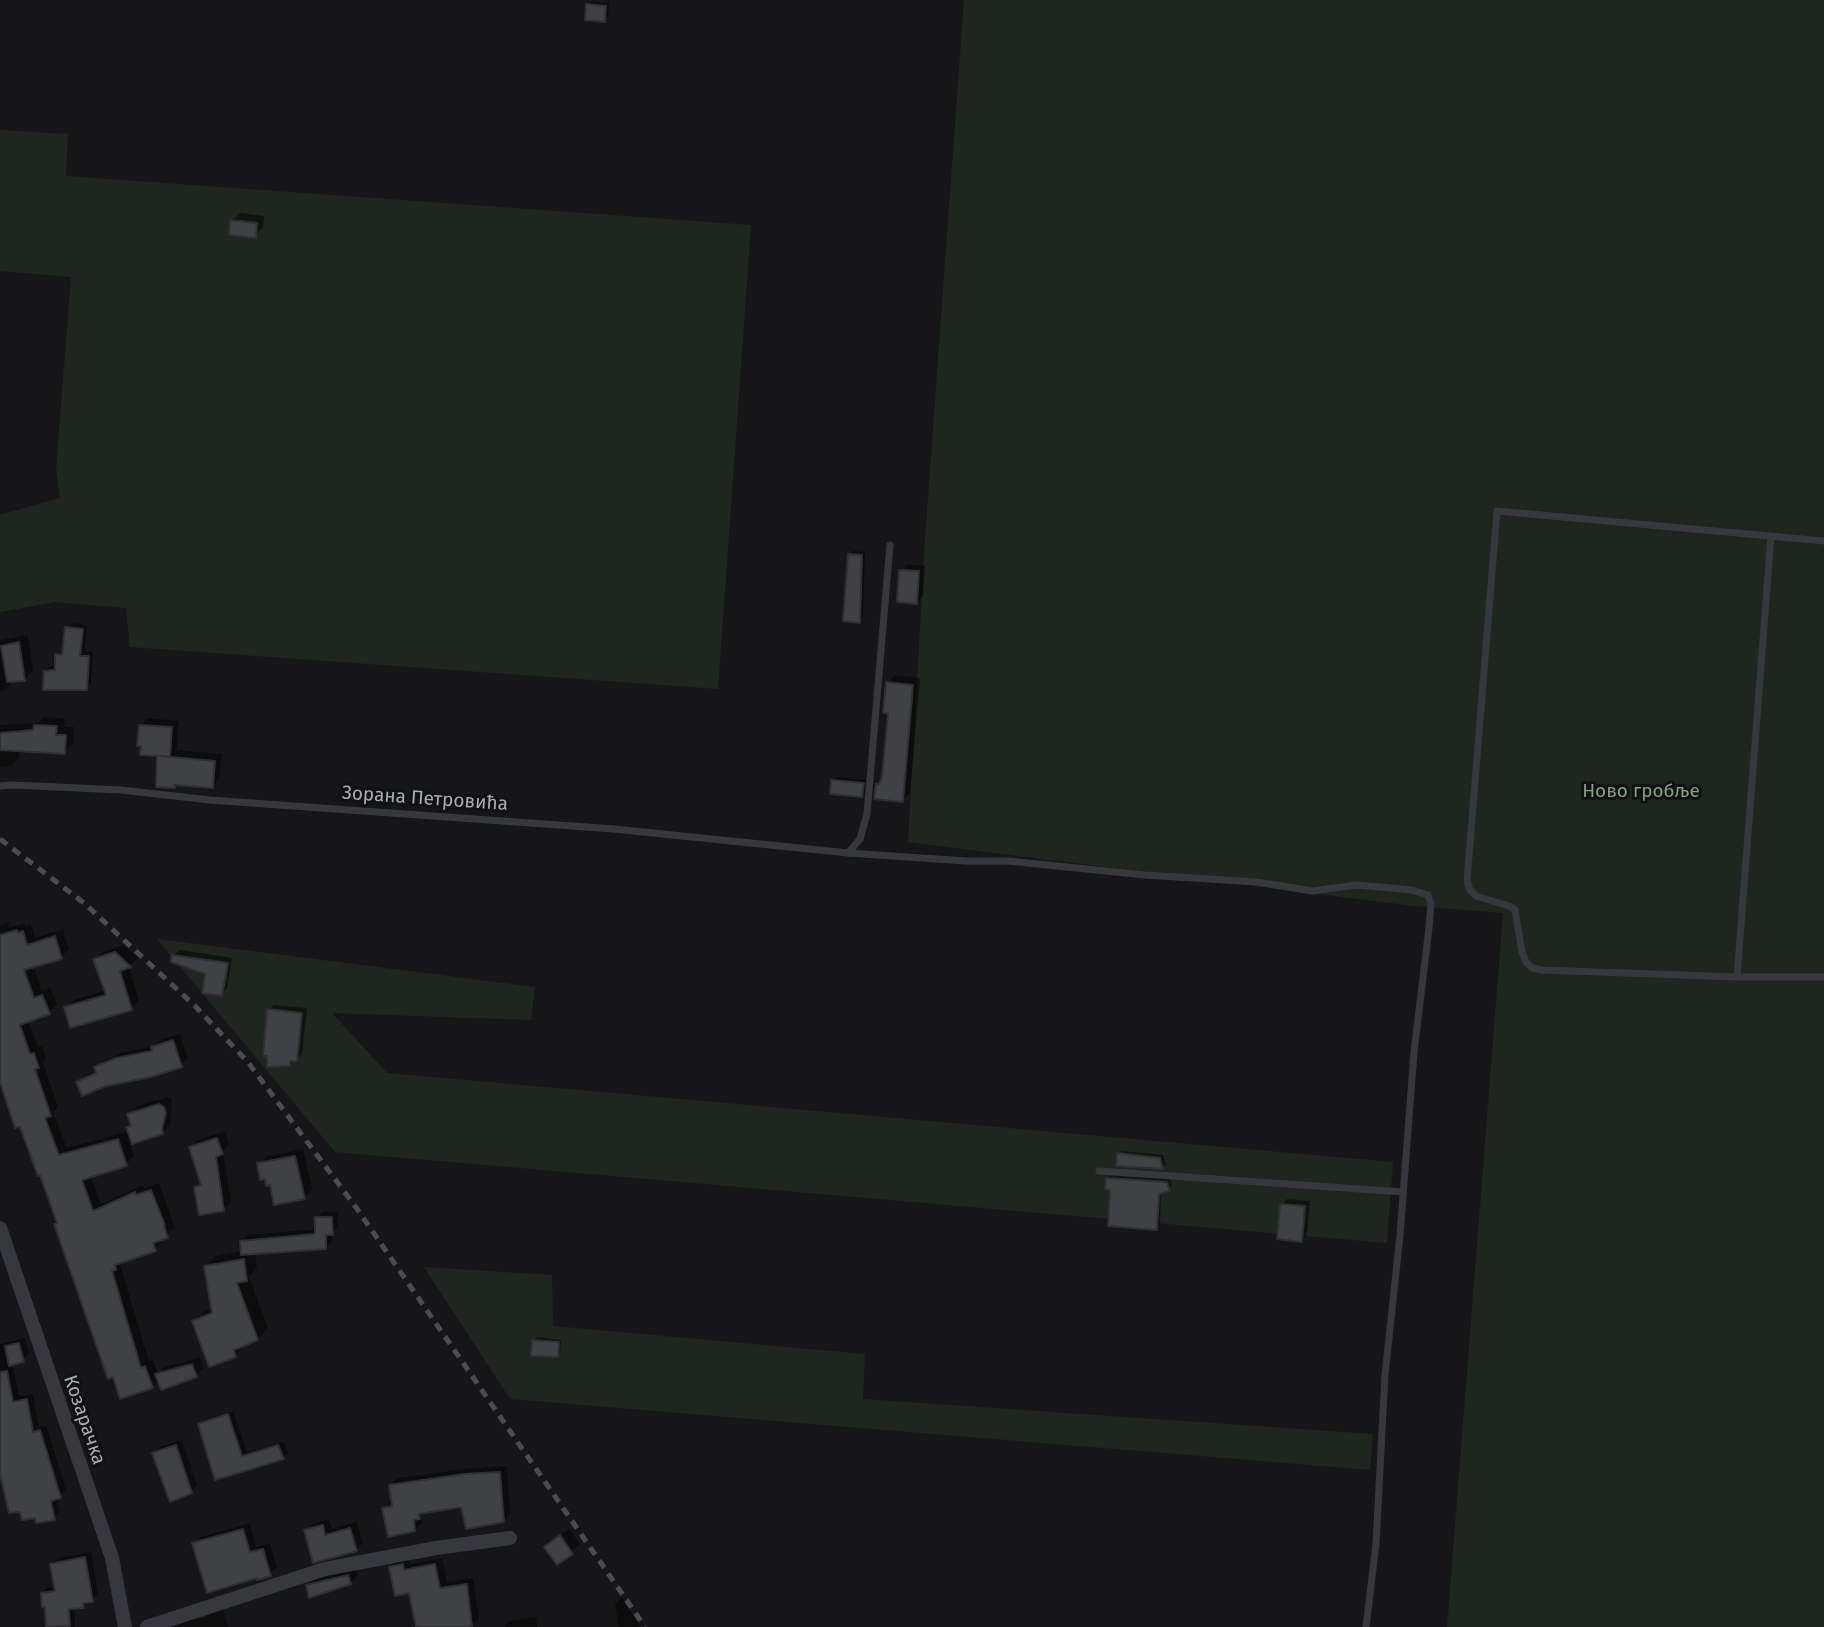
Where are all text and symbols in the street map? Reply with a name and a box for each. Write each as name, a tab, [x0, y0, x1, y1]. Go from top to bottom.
park label: Ново гробље	[1582, 781, 1700, 803]
street label: Зорана Петровића	[341, 782, 509, 816]
street label: Козарачка	[58, 1372, 110, 1468]

